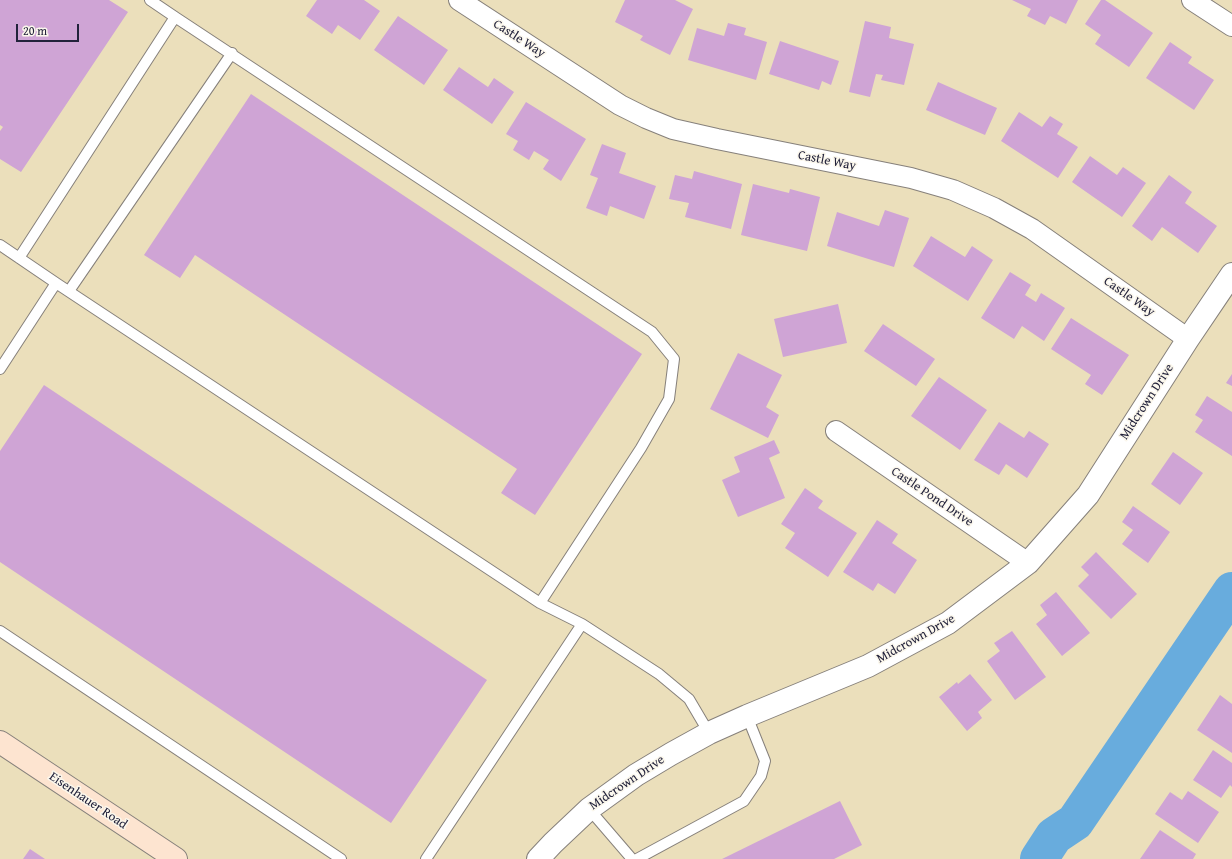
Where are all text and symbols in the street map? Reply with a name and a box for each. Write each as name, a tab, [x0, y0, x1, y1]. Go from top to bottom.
scale bar	[18, 16, 81, 42]
street label: Castle Way	[490, 16, 548, 62]
text: 20 m	[23, 22, 47, 39]
street label: Castle Way	[797, 148, 857, 174]
street label: Castle Way	[1100, 274, 1158, 320]
street label: Midcrown Drive	[1117, 361, 1177, 443]
street label: Castle Pond Drive	[888, 464, 976, 530]
street label: Midcrown Drive	[874, 611, 958, 667]
street label: Midcrown Drive	[587, 752, 667, 814]
street label: Eisenhauer Road	[46, 769, 130, 833]

